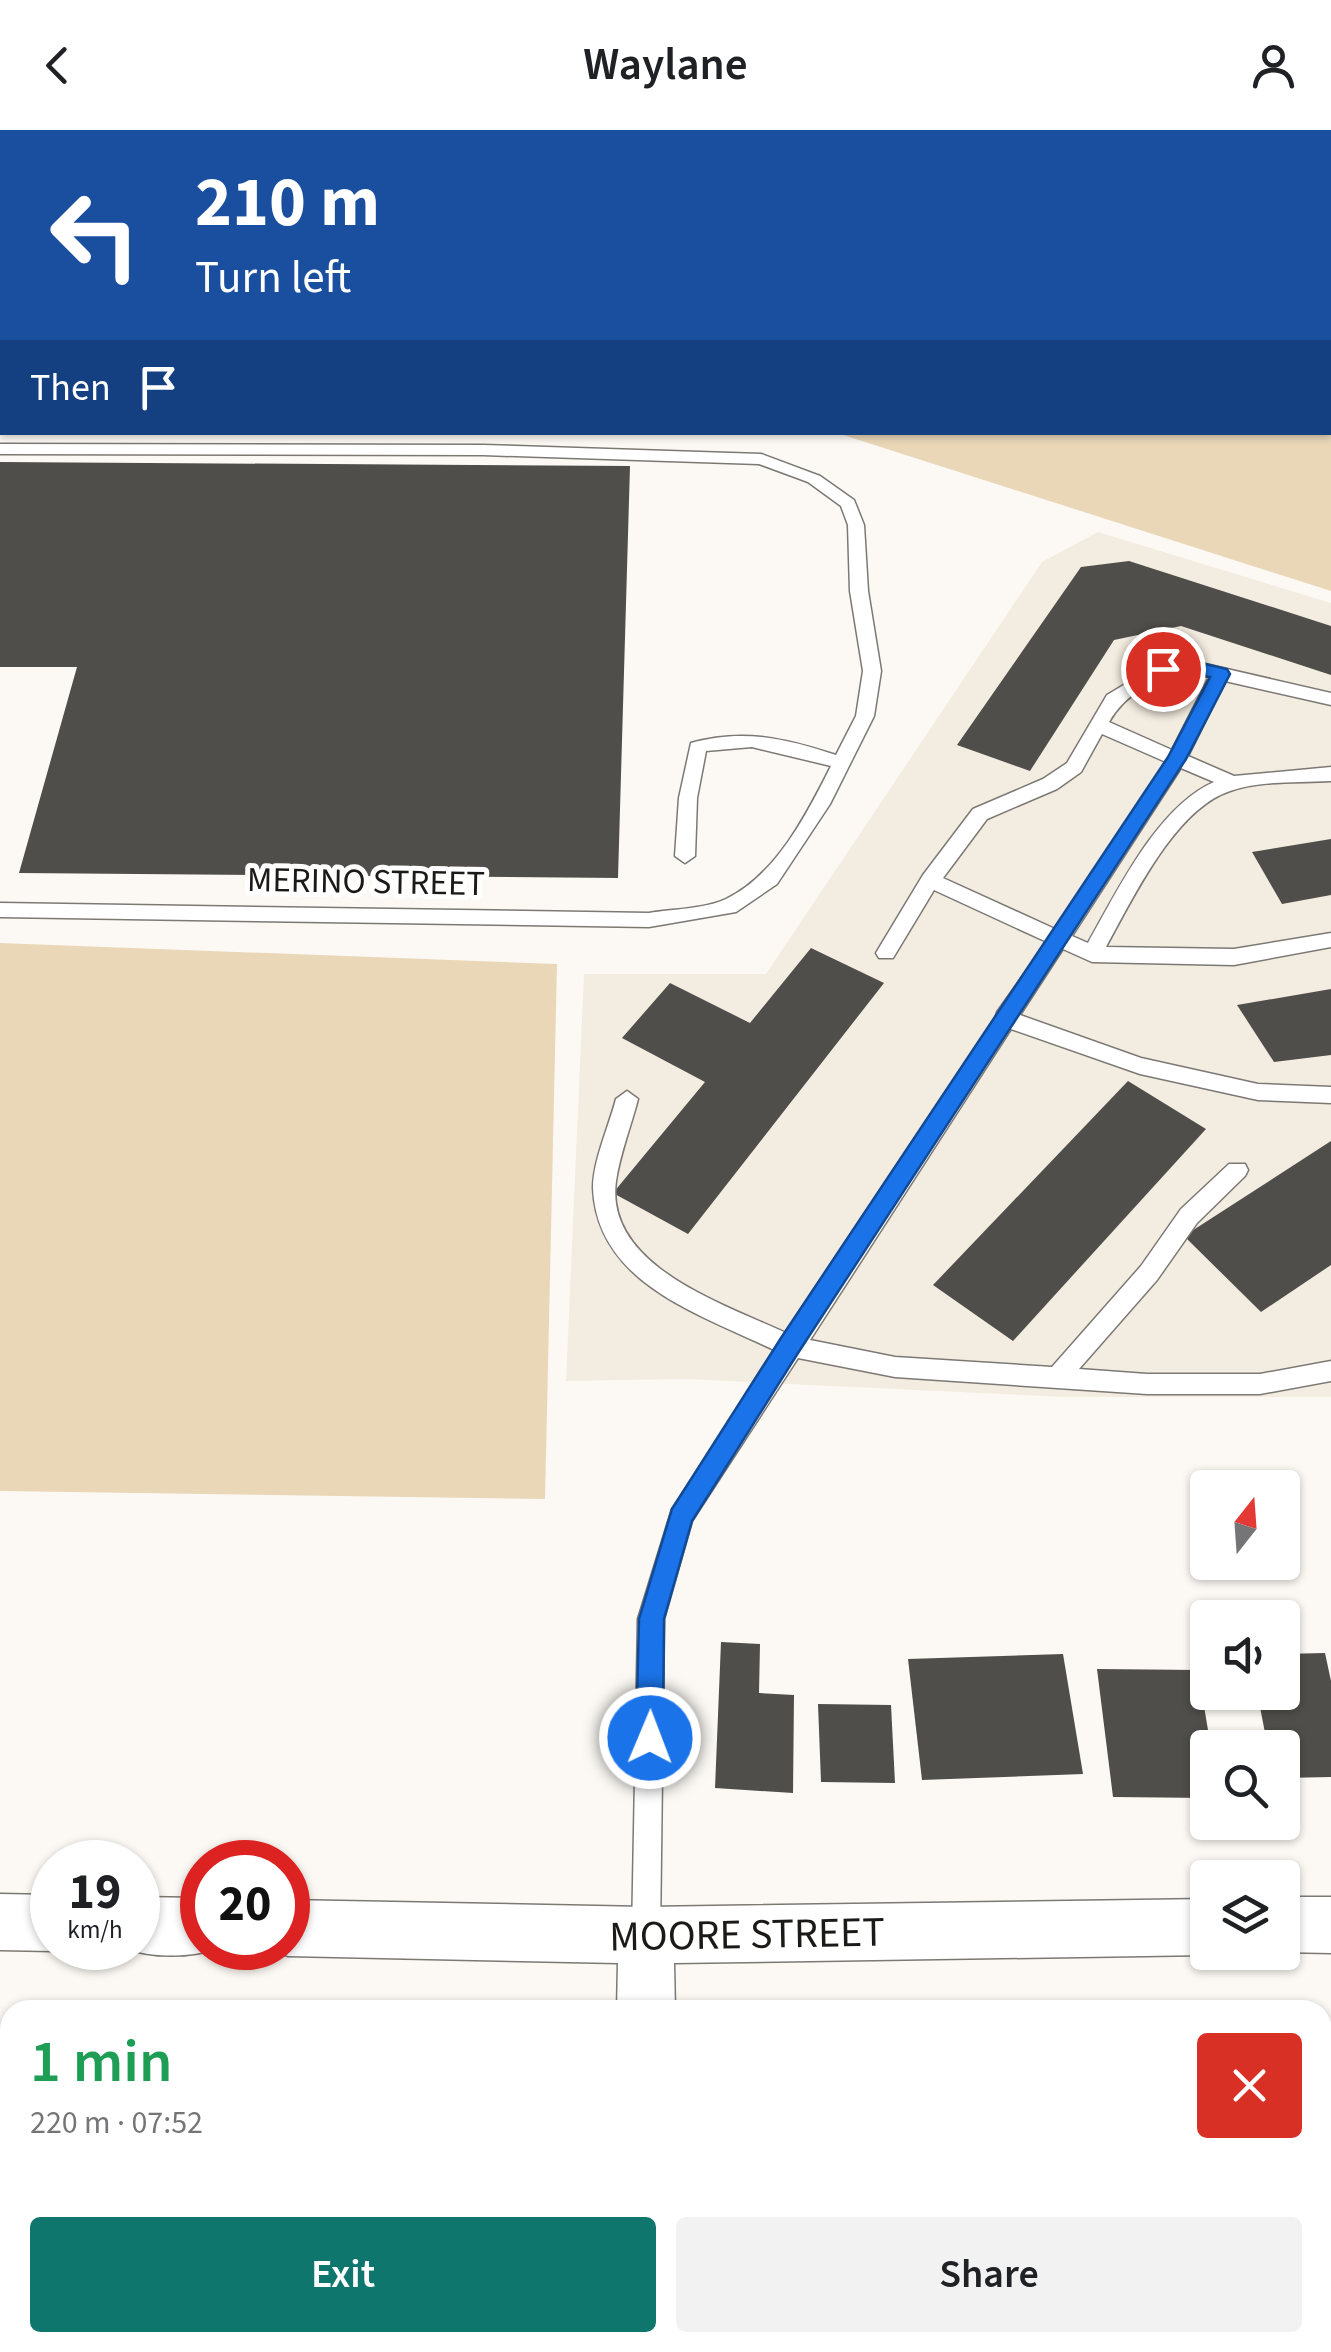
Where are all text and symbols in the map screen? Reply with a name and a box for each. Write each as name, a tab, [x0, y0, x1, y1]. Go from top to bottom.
text: Waylane	[583, 33, 748, 97]
icon: back	[30, 38, 85, 93]
icon: person	[1246, 38, 1301, 93]
text: 210 m	[195, 153, 380, 253]
icon: left	[30, 170, 160, 300]
text: Turn left	[195, 246, 351, 310]
icon: arrive	[131, 360, 186, 415]
text: Then	[30, 361, 111, 415]
pin	[1121, 627, 1206, 712]
icon: arrive	[1136, 642, 1191, 697]
street label: MERINO STREET	[246, 855, 486, 909]
north arrow	[1190, 1470, 1300, 1580]
map controls	[1190, 1470, 1300, 1970]
button: sound	[1190, 1600, 1300, 1710]
position arrow	[598, 1686, 702, 1790]
button: search	[1190, 1730, 1300, 1840]
speed limit sign: 20	[180, 1840, 310, 1970]
text: 19	[69, 1857, 121, 1928]
button: layers	[1190, 1860, 1300, 1970]
street label: MOORE STREET	[609, 1903, 885, 1967]
text: km/h	[67, 1912, 123, 1948]
text: 1 min	[30, 2020, 173, 2105]
button: close	[1197, 2033, 1302, 2138]
text: 220 m · 07:52	[30, 2100, 203, 2146]
button: Exit	[30, 2217, 656, 2332]
button: Share	[676, 2217, 1302, 2332]

